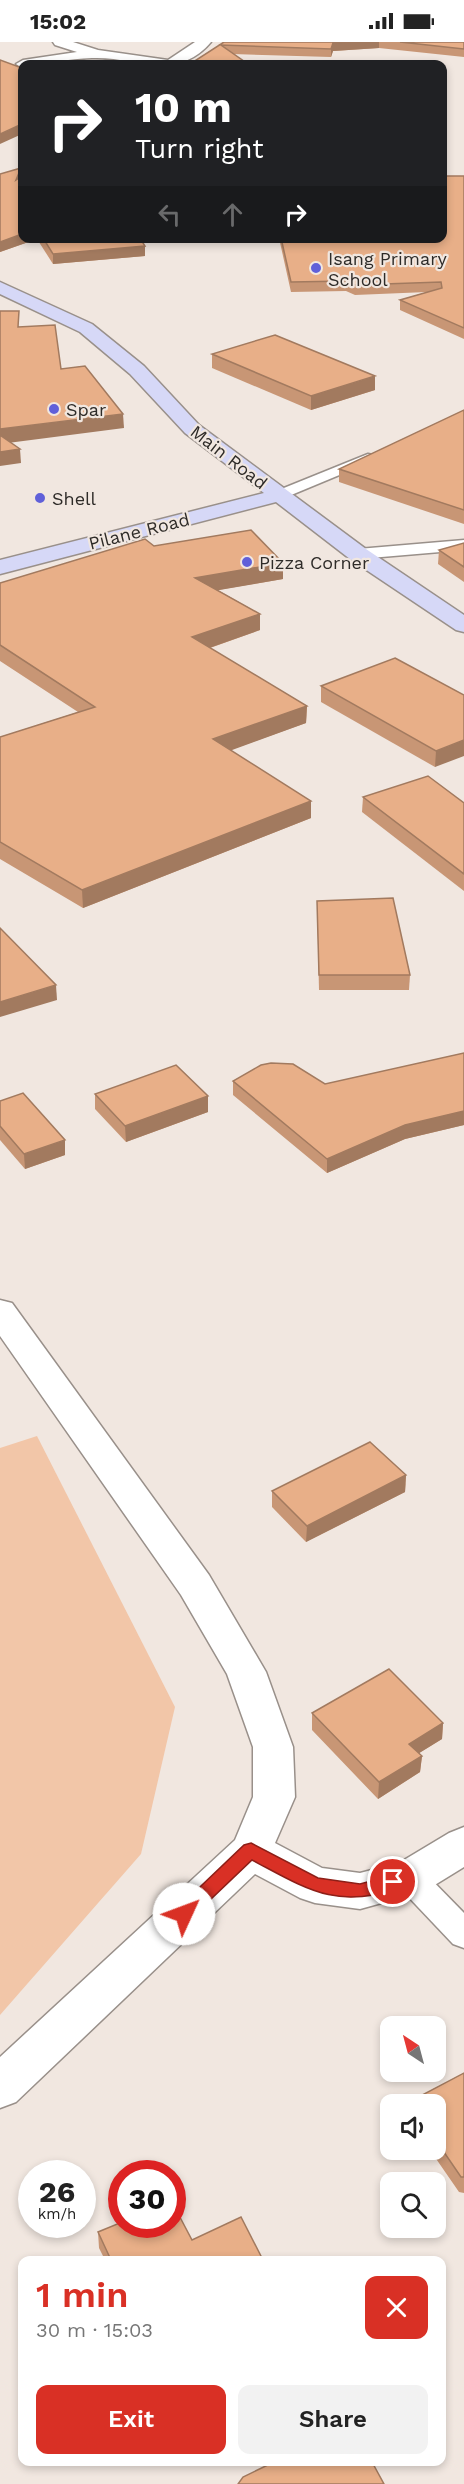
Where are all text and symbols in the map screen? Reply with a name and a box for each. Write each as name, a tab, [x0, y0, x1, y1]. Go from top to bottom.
text: 15:02	[30, 9, 86, 34]
text: 10 m	[135, 83, 232, 132]
icon: right	[36, 84, 114, 162]
text: Turn right	[135, 133, 264, 165]
icon: left	[153, 198, 186, 231]
icon: ahead	[216, 198, 249, 231]
icon: right	[279, 198, 312, 231]
place label: Isang Primary School	[328, 248, 447, 290]
marker: Isang Primary School	[309, 261, 323, 275]
place label: Spar	[66, 399, 106, 420]
marker: Spar	[47, 402, 61, 416]
street label: Main Road	[186, 421, 272, 493]
place label: Shell	[52, 488, 97, 509]
marker: Shell	[33, 491, 47, 505]
street label: Pilane Road	[86, 508, 192, 554]
place label: Pizza Corner	[259, 552, 369, 573]
marker: Pizza Corner	[240, 555, 254, 569]
pin	[367, 1856, 418, 1907]
icon: arrive	[376, 1865, 409, 1898]
position arrow	[152, 1882, 216, 1946]
north arrow	[380, 2016, 446, 2082]
map controls	[380, 2016, 446, 2238]
button: sound	[380, 2094, 446, 2160]
speed limit sign: 30	[108, 2160, 186, 2238]
button: search	[380, 2172, 446, 2238]
text: 26	[39, 2174, 75, 2209]
text: km/h	[38, 2205, 76, 2223]
text: 1 min	[36, 2274, 128, 2316]
button: close	[365, 2276, 428, 2339]
text: 30 m · 15:03	[36, 2318, 153, 2342]
button: Exit	[36, 2385, 226, 2454]
button: Share	[238, 2385, 428, 2454]

